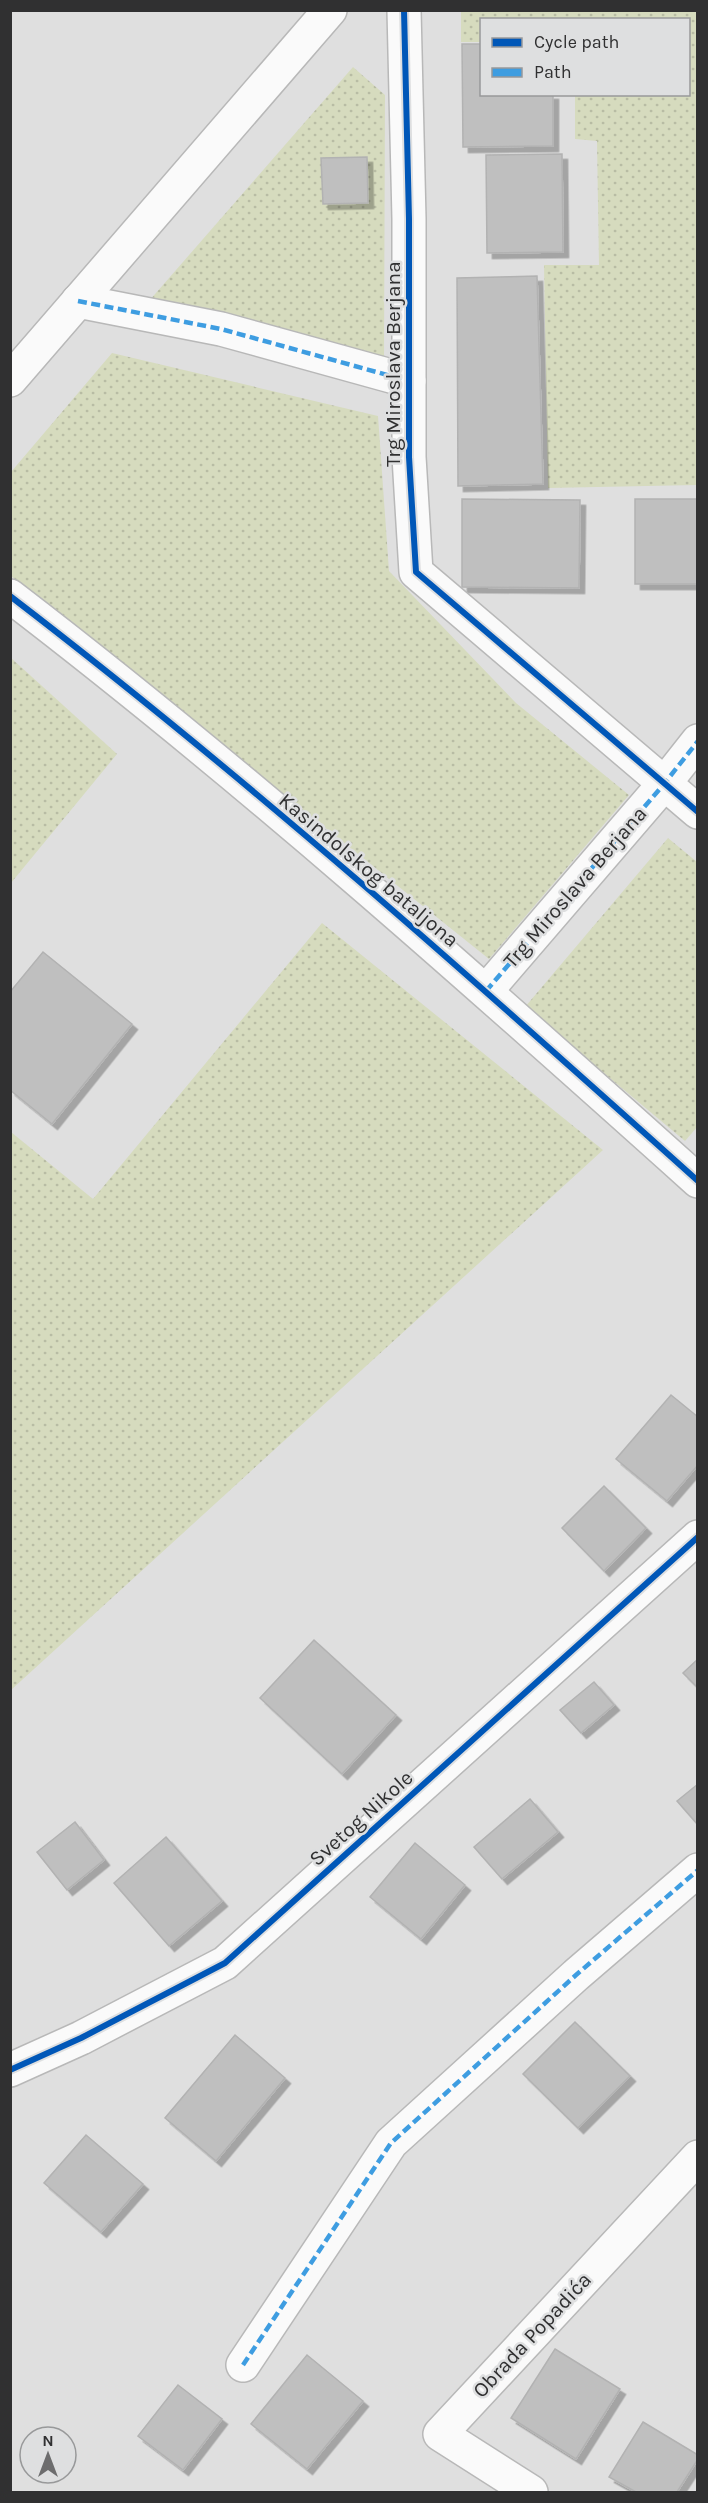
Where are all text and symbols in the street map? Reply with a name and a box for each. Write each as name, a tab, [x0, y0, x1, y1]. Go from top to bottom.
legend	[480, 18, 690, 96]
text: Cycle path	[534, 31, 619, 53]
text: Path	[534, 61, 572, 83]
street label: Trg Miroslava Berjana	[381, 261, 405, 467]
street label: Kasindolskog bataljona	[274, 788, 464, 952]
street label: Trg Miroslava Berjana	[499, 802, 651, 972]
street label: Svetog Nikole	[304, 1765, 418, 1871]
street label: Obrada Popadića	[468, 2268, 596, 2402]
north arrow	[18, 2425, 78, 2485]
text: N	[42, 2431, 54, 2450]

